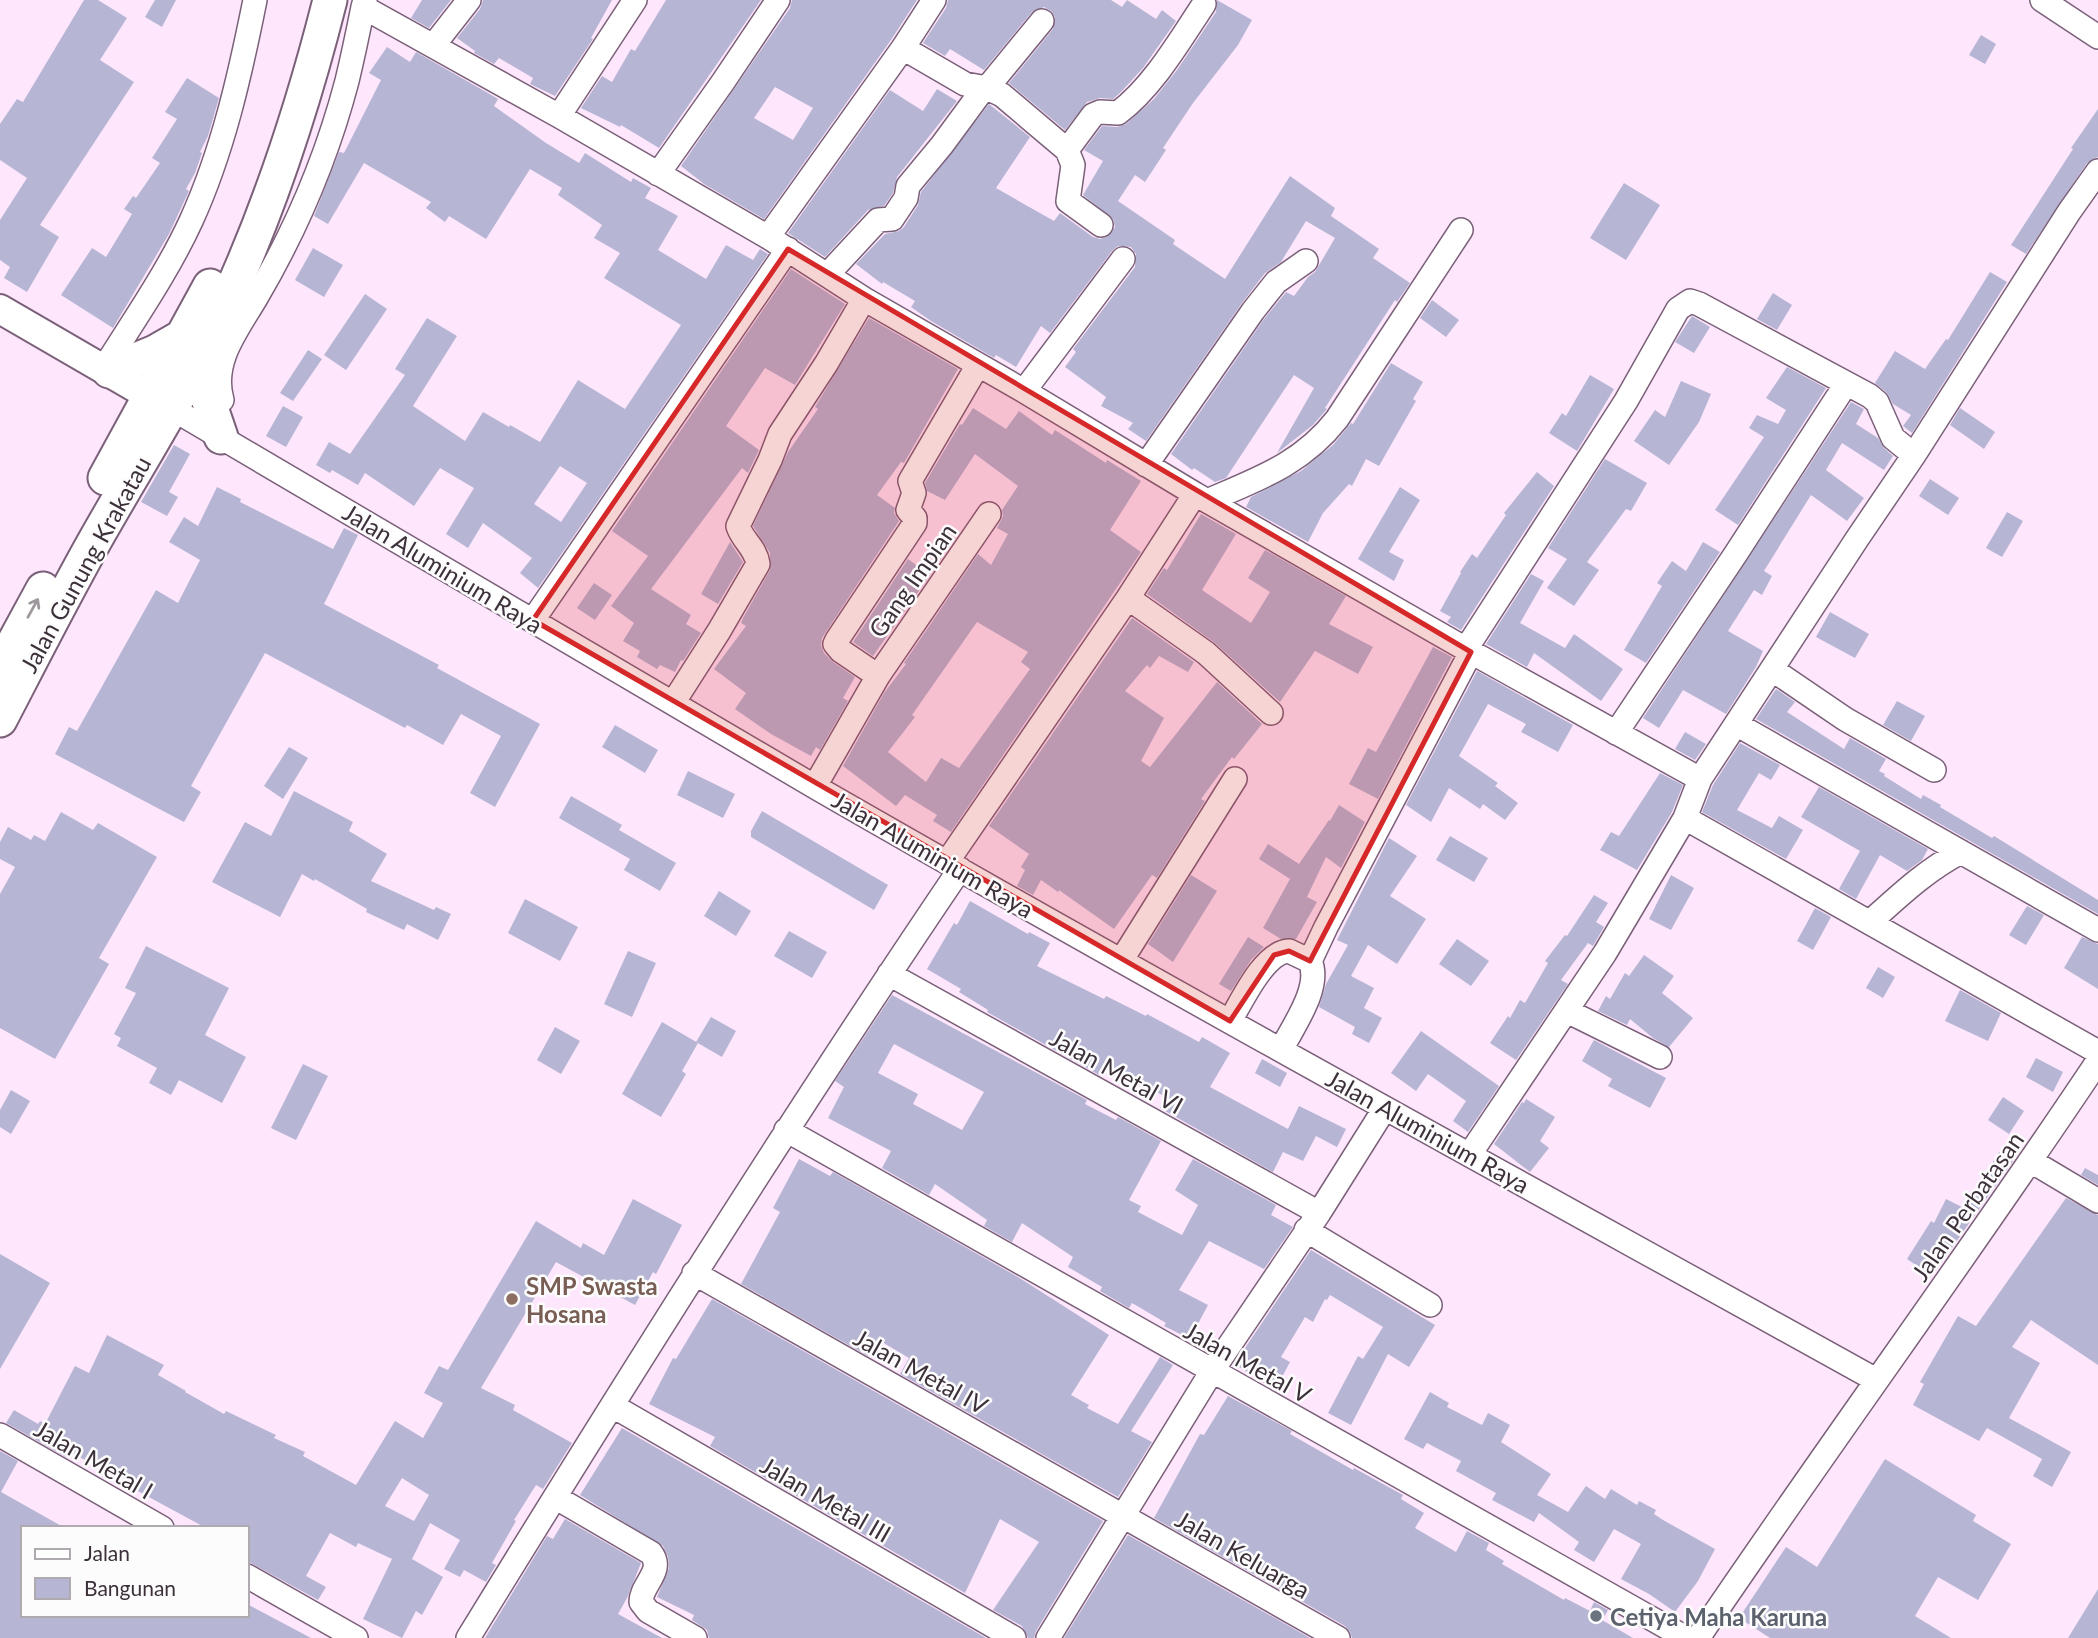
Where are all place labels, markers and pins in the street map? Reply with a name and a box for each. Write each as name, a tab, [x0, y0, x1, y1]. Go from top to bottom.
place label: SMP Swasta Hosana	[526, 1271, 658, 1328]
marker: SMP Swasta Hosana	[504, 1291, 520, 1307]
place label: Cetiya Maha Karuna	[1610, 1602, 1827, 1631]
marker: Cetiya Maha Karuna	[1588, 1608, 1604, 1624]

